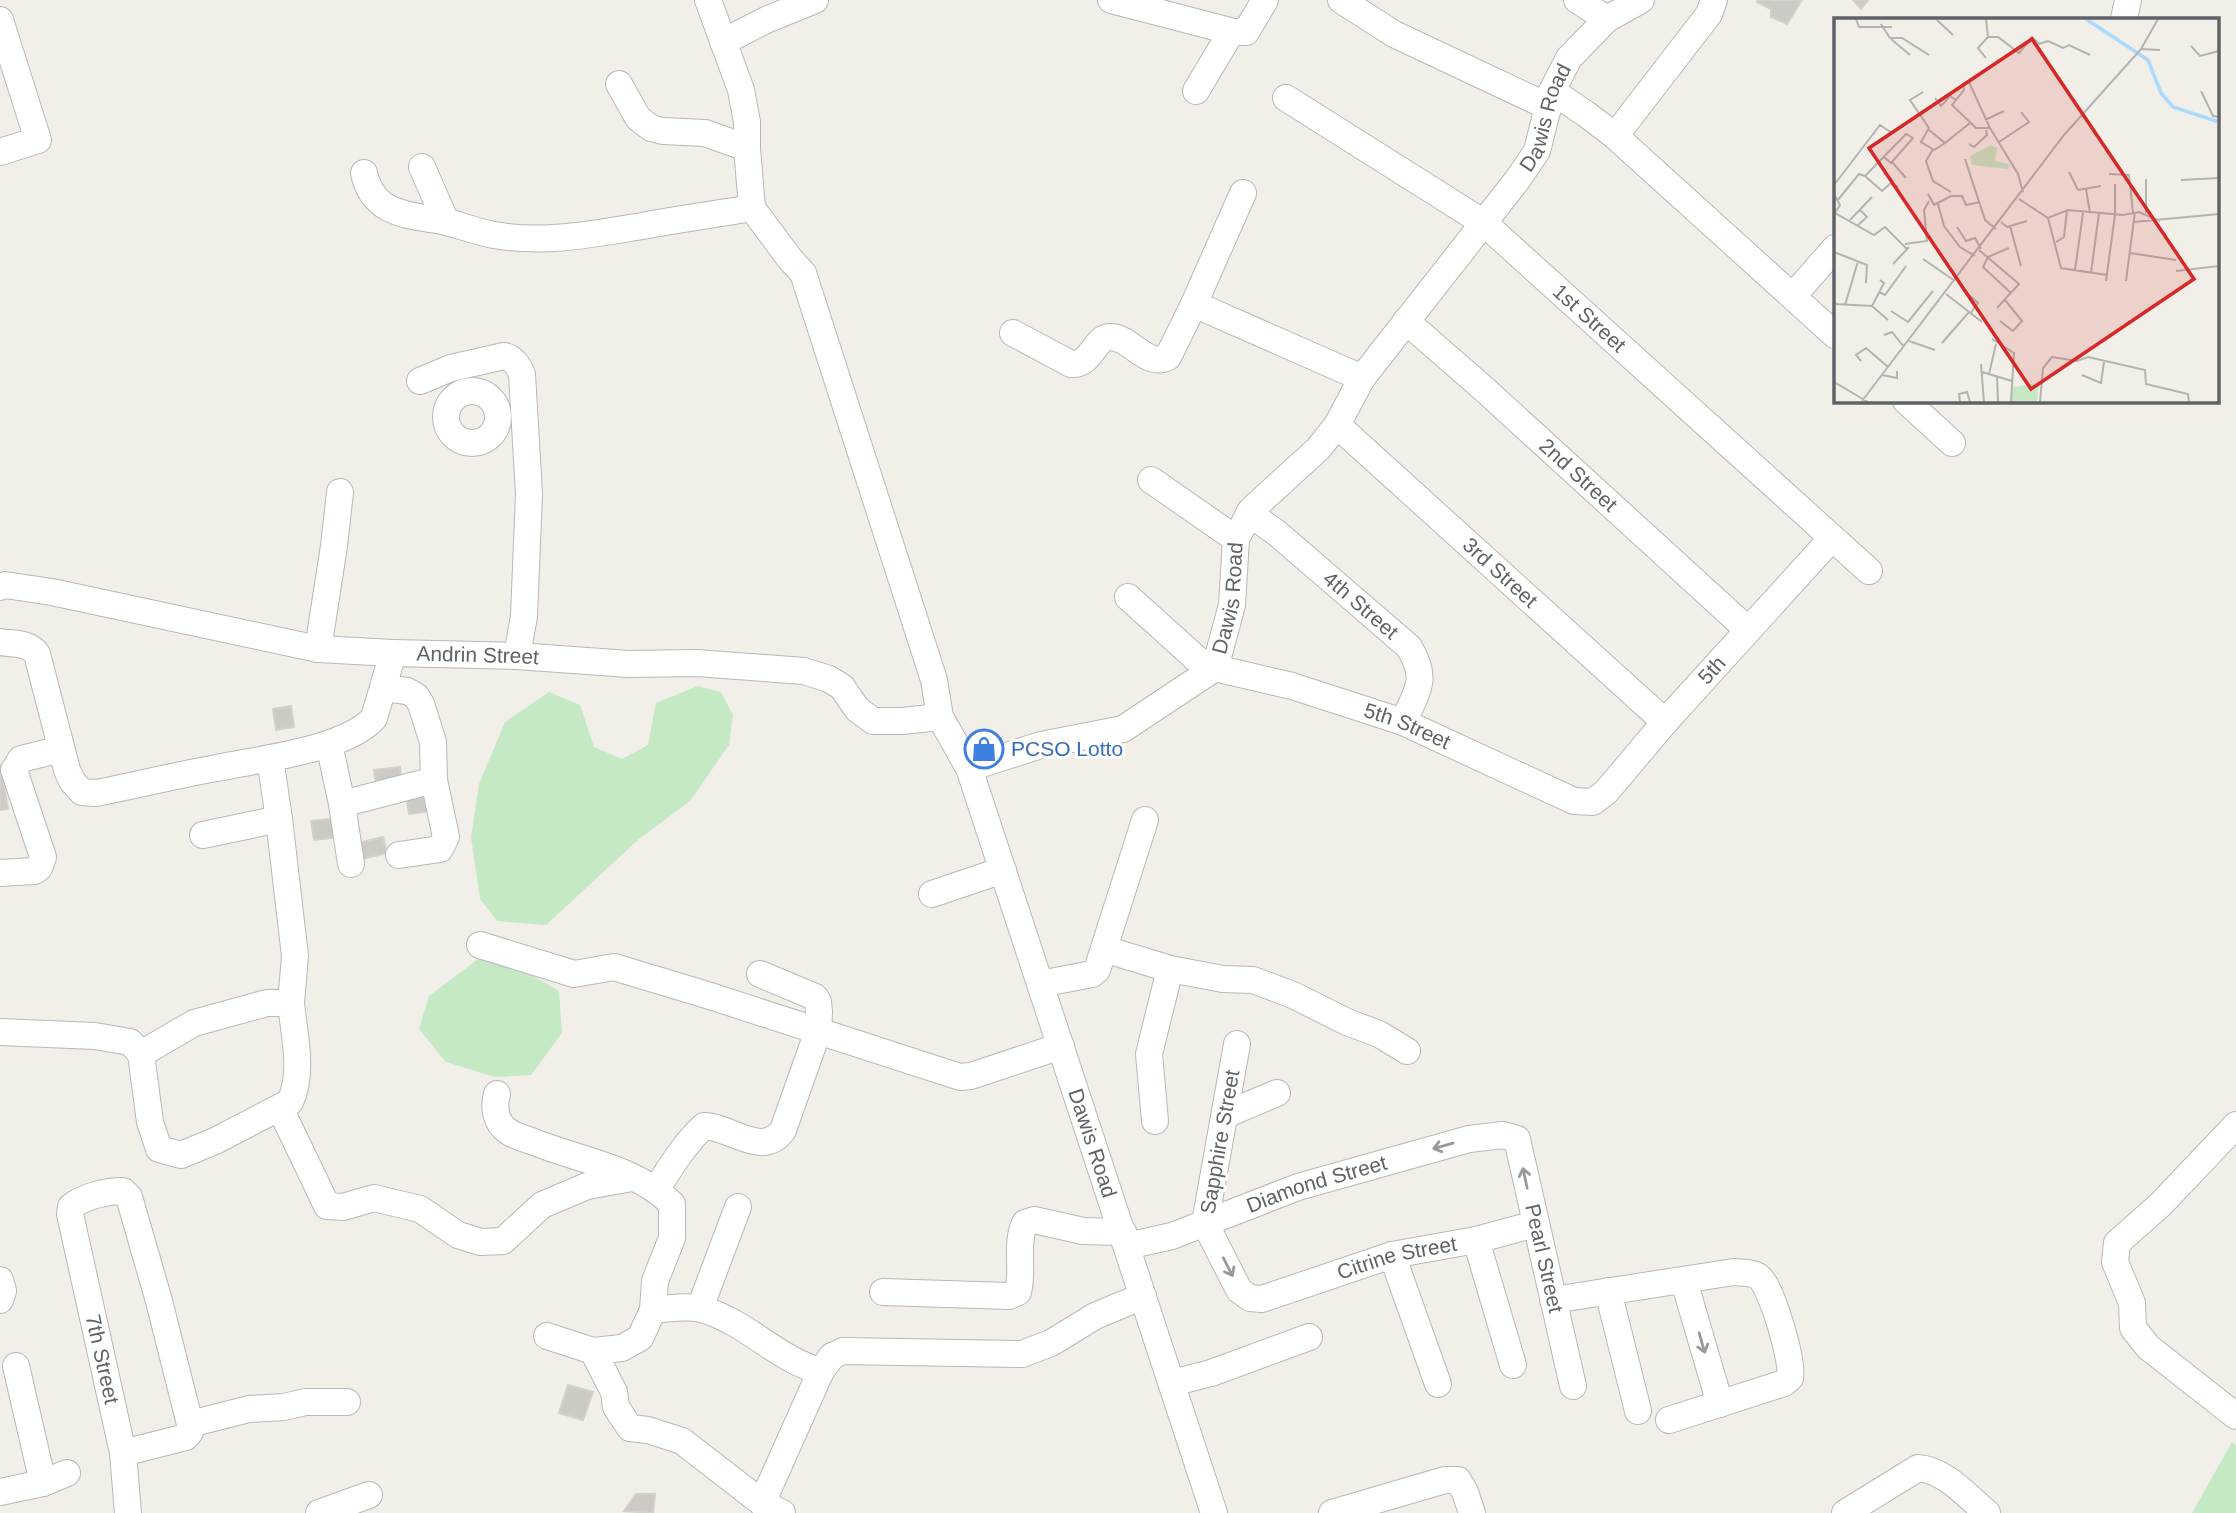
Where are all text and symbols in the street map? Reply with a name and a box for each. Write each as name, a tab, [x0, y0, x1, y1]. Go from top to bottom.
inset map	[1834, 18, 2218, 402]
street label: Dawis Road	[1515, 60, 1575, 176]
street label: 1st Street	[1548, 279, 1631, 357]
street label: 2nd Street	[1535, 433, 1622, 516]
street label: 3rd Street	[1458, 533, 1542, 612]
street label: Dawis Road	[1207, 542, 1247, 657]
street label: 4th Street	[1319, 566, 1403, 644]
street label: Andrin Street	[416, 642, 540, 669]
street label: 5th	[1693, 651, 1730, 688]
street label: 5th Street	[1361, 698, 1454, 753]
shop icon: PCSO Lotto	[963, 728, 1005, 770]
place label: PCSO Lotto	[1011, 737, 1123, 760]
street label: Sapphire Street	[1196, 1068, 1244, 1216]
street label: Dawis Road	[1064, 1086, 1121, 1200]
one-way arrow	[1432, 1141, 1454, 1154]
street label: Diamond Street	[1243, 1151, 1389, 1217]
one-way arrow	[1518, 1167, 1531, 1190]
street label: Pearl Street	[1521, 1202, 1568, 1315]
street label: Citrine Street	[1334, 1232, 1459, 1284]
one-way arrow	[1221, 1257, 1235, 1277]
street label: 7th Street	[82, 1312, 124, 1406]
one-way arrow	[1696, 1331, 1709, 1353]

